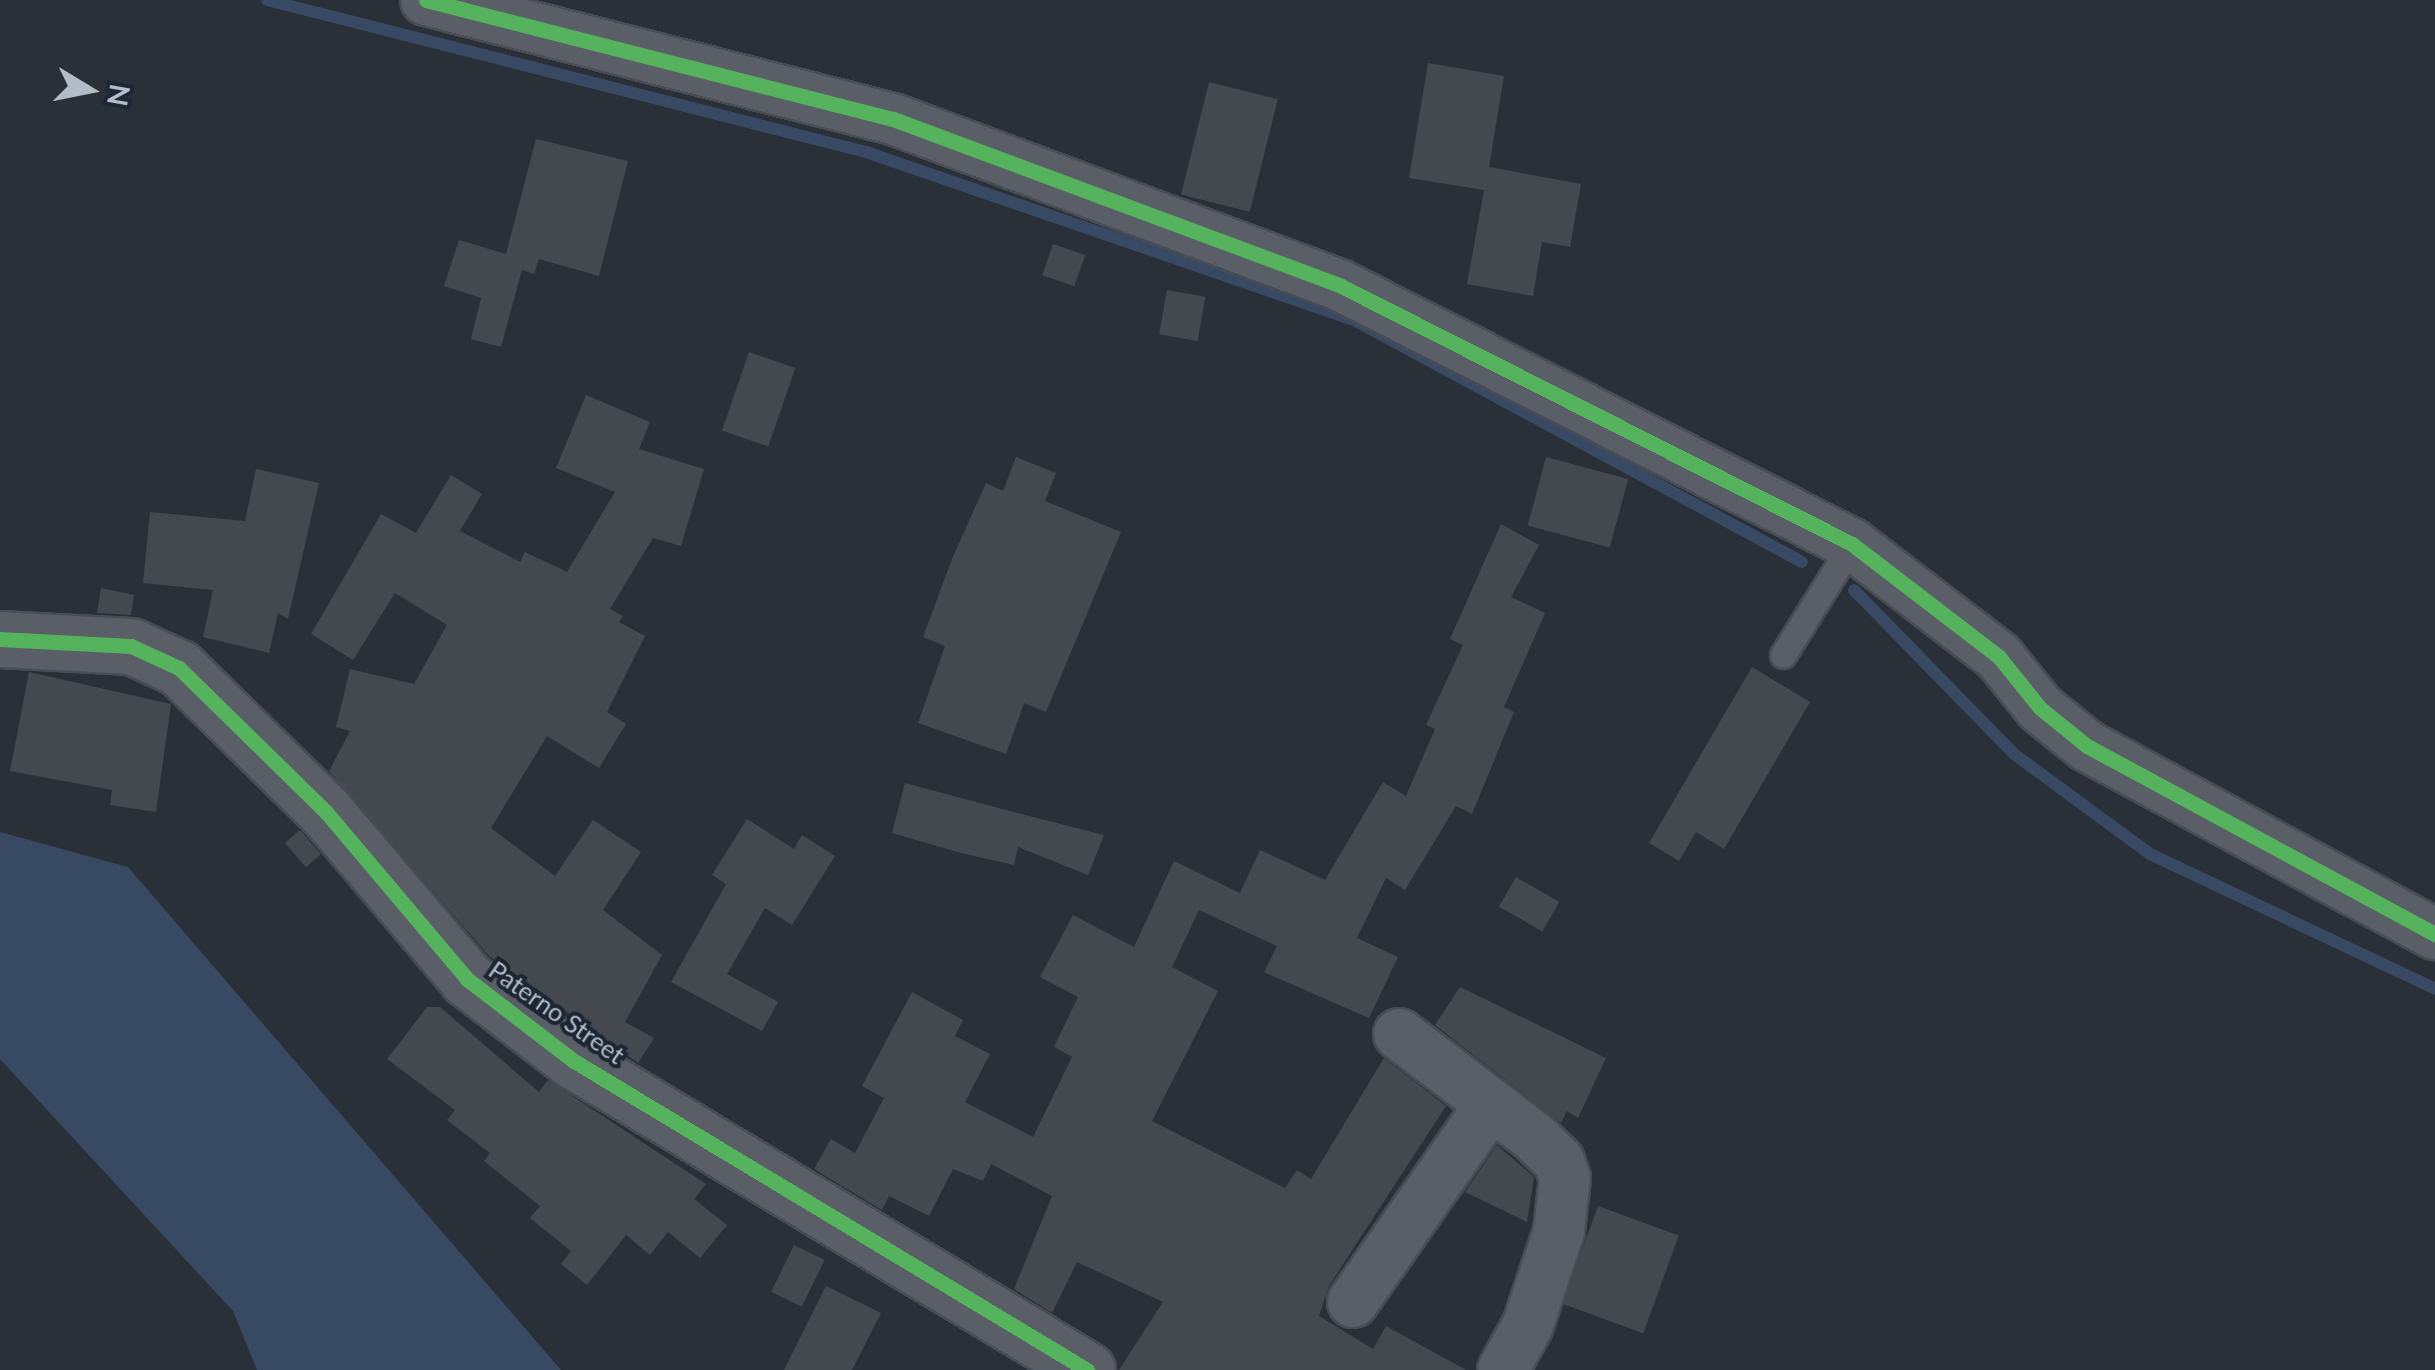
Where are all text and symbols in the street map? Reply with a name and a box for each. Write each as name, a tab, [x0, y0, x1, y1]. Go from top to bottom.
north arrow	[40, 40, 140, 140]
text: N	[101, 82, 138, 109]
street label: Paterno Street	[484, 954, 630, 1070]

